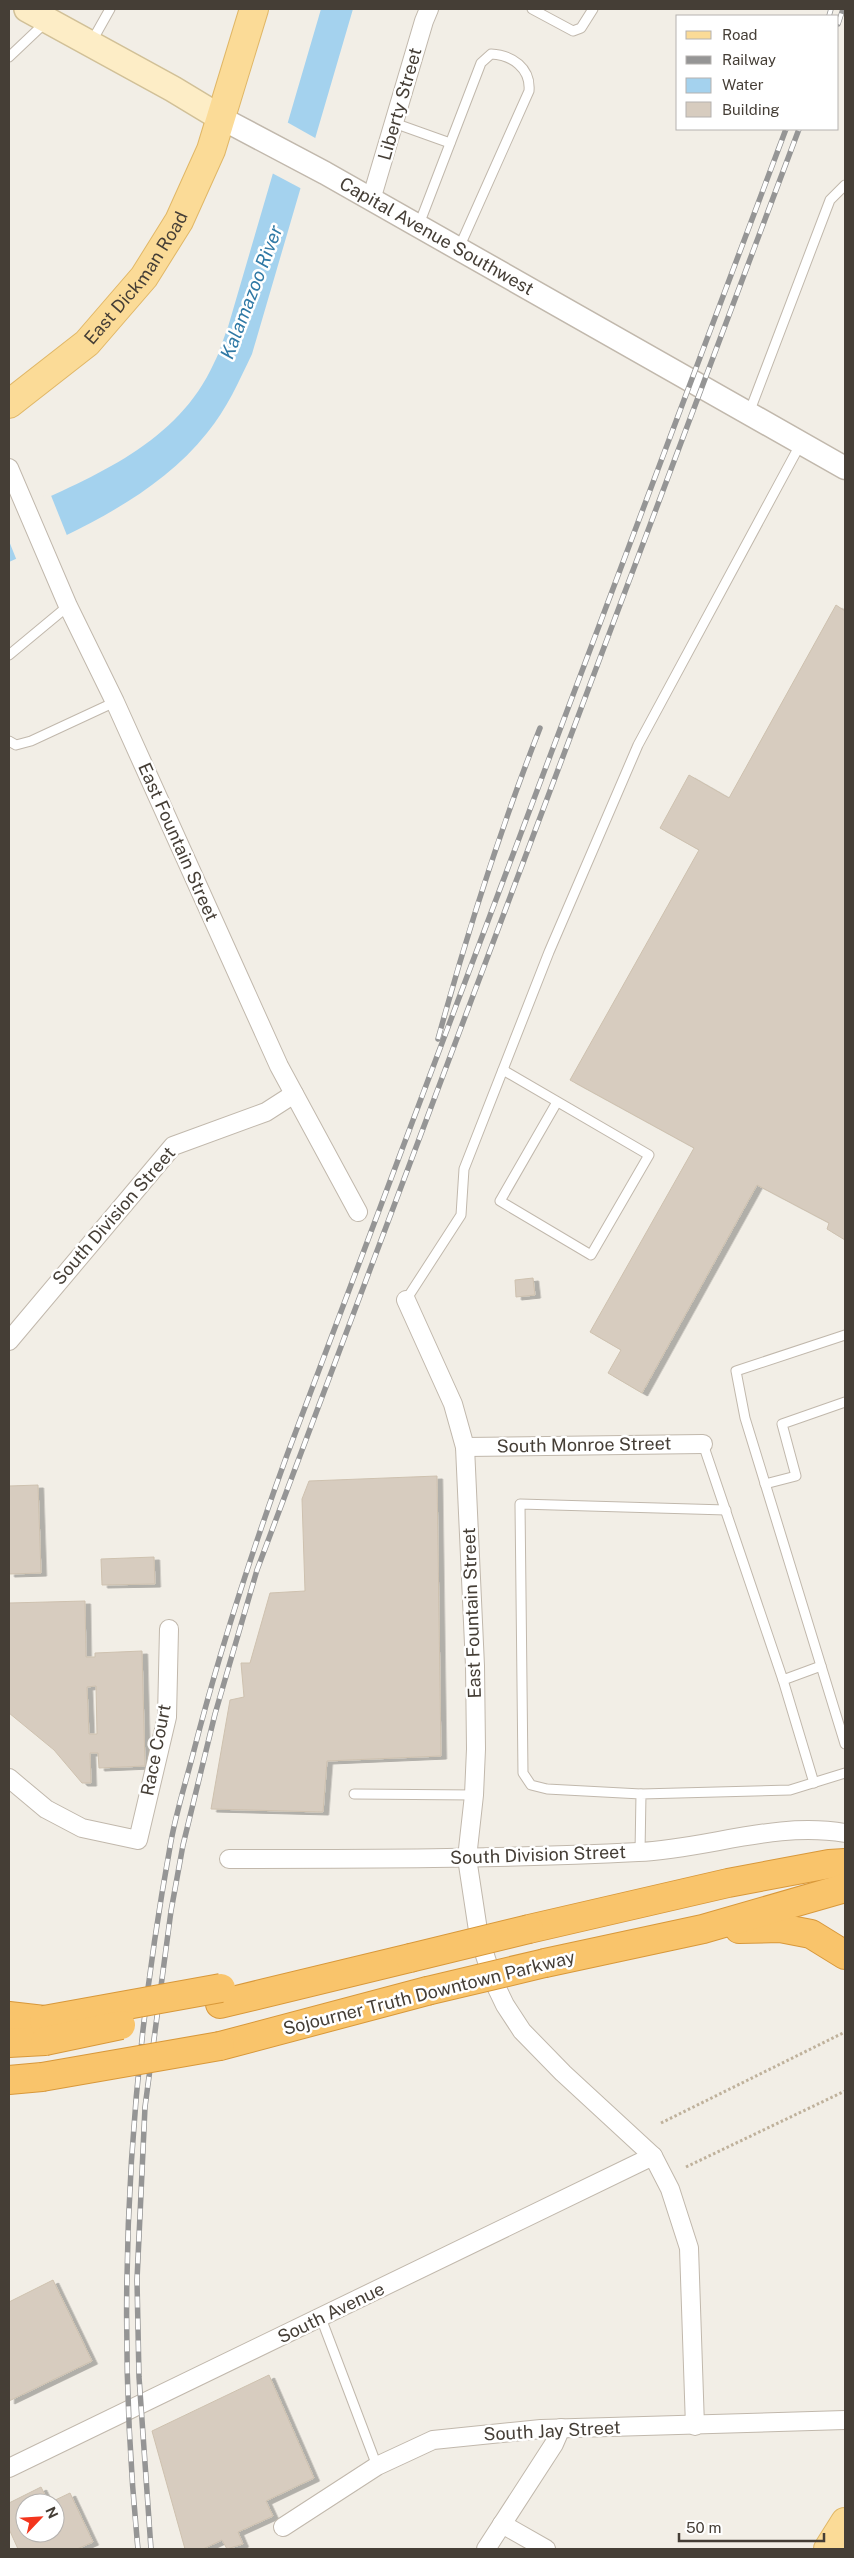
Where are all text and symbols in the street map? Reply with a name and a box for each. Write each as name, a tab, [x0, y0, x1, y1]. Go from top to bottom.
legend	[676, 15, 839, 130]
text: Road	[722, 26, 758, 43]
street label: Liberty Street	[373, 45, 426, 163]
text: Railway	[722, 51, 776, 68]
text: Water	[722, 76, 764, 93]
text: Building	[722, 101, 780, 118]
street label: Capital Avenue Southwest	[336, 172, 538, 299]
street label: East Dickman Road	[80, 208, 192, 348]
water label: Kalamazoo River	[215, 221, 287, 362]
street label: East Fountain Street	[134, 759, 223, 924]
street label: South Division Street	[48, 1142, 179, 1289]
street label: South Monroe Street	[496, 1432, 672, 1457]
street label: East Fountain Street	[458, 1527, 485, 1699]
street label: Race Court	[136, 1702, 175, 1798]
street label: South Division Street	[450, 1841, 626, 1868]
street label: Sojourner Truth Downtown Parkway	[281, 1946, 577, 2039]
street label: South Avenue	[274, 2278, 388, 2347]
street label: South Jay Street	[483, 2416, 621, 2445]
north arrow	[15, 2493, 65, 2543]
text: N	[42, 2504, 61, 2521]
scale bar	[679, 2510, 824, 2542]
text: 50 m	[686, 2519, 721, 2536]

